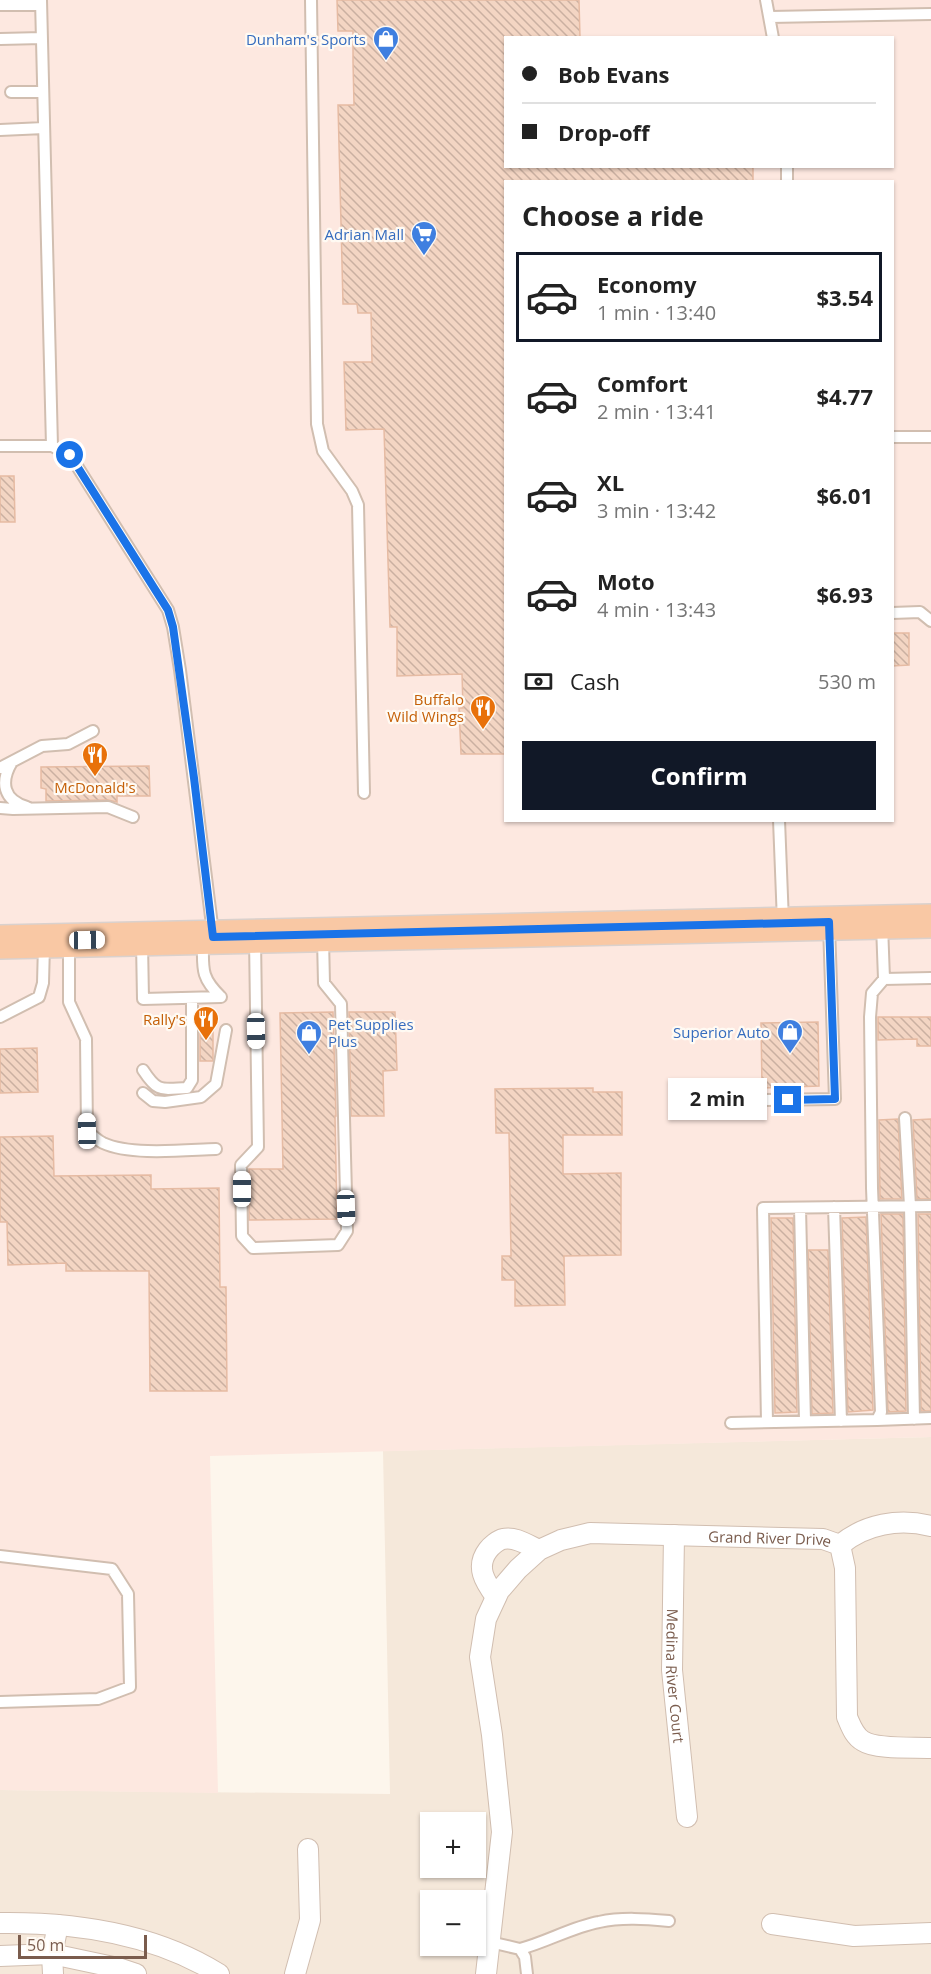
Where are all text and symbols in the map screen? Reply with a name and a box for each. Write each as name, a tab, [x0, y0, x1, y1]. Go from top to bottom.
shop icon: Dunham's Sports	[371, 24, 401, 62]
place label: Dunham's Sports	[246, 29, 366, 49]
text: Bob Evans	[558, 59, 670, 89]
text: Drop-off	[558, 117, 650, 147]
text: Choose a ride	[522, 197, 704, 234]
supermarket icon: Adrian Mall	[409, 219, 439, 257]
place label: Adrian Mall	[325, 224, 404, 244]
text: Economy	[597, 269, 696, 299]
icon: car	[525, 270, 579, 324]
text: $3.54	[816, 282, 873, 312]
text: 1 min · 13:40	[597, 299, 716, 326]
text: Comfort	[597, 368, 688, 398]
icon: car	[525, 369, 579, 423]
text: $4.77	[816, 381, 873, 411]
text: 2 min · 13:41	[597, 398, 716, 425]
route start	[56, 441, 83, 468]
text: XL	[597, 467, 624, 497]
icon: car	[525, 468, 579, 522]
text: $6.01	[816, 480, 873, 510]
text: 3 min · 13:42	[597, 497, 716, 524]
text: Moto	[597, 566, 655, 596]
icon: car	[525, 567, 579, 621]
text: $6.93	[816, 579, 873, 609]
text: 4 min · 13:43	[597, 596, 716, 623]
icon: cash	[522, 665, 555, 698]
text: Cash	[570, 666, 620, 696]
text: 530 m	[818, 668, 876, 695]
place label: Buffalo Wild Wings	[387, 689, 464, 726]
restaurant icon: Buffalo Wild Wings	[468, 693, 498, 731]
restaurant icon: McDonald's	[80, 740, 110, 778]
button: Confirm	[522, 741, 876, 810]
place label: McDonald's	[54, 777, 136, 797]
car	[69, 931, 105, 949]
restaurant icon: Rally's	[191, 1004, 221, 1042]
place label: Rally's	[143, 1009, 186, 1029]
car	[247, 1013, 265, 1049]
place label: Pet Supplies Plus	[328, 1014, 414, 1051]
shop icon: Superior Auto	[775, 1017, 805, 1055]
shop icon: Pet Supplies Plus	[294, 1018, 324, 1056]
place label: Superior Auto	[673, 1022, 770, 1042]
callout: 2 min	[668, 1079, 767, 1121]
text: 2 min	[690, 1085, 745, 1112]
route end	[774, 1086, 801, 1113]
car	[78, 1113, 96, 1149]
car	[233, 1171, 251, 1207]
car	[336, 1190, 356, 1226]
street label: Grand River Drive	[708, 1526, 834, 1551]
street label: Medina River Court	[662, 1609, 689, 1744]
map controls	[420, 1812, 486, 1956]
button: +	[420, 1812, 486, 1878]
button: −	[420, 1890, 486, 1956]
scale bar	[18, 1932, 147, 1960]
text: 50 m	[27, 1934, 64, 1956]

